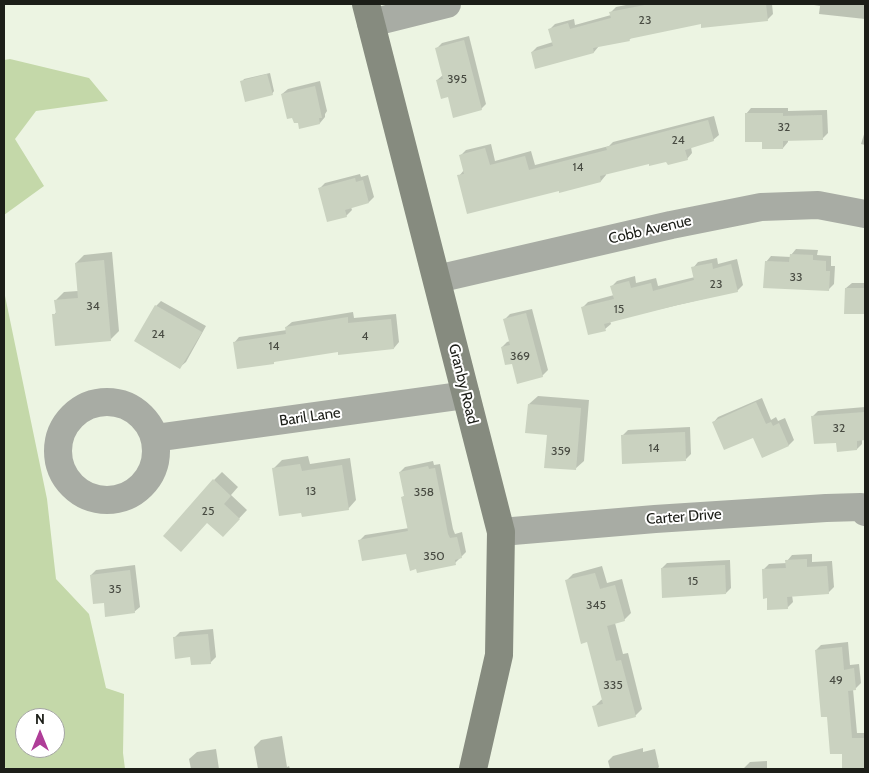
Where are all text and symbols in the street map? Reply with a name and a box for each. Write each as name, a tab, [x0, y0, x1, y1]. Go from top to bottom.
house number: 23	[639, 13, 651, 27]
house number: 395	[447, 72, 467, 86]
house number: 32	[778, 120, 790, 134]
house number: 24	[671, 133, 685, 147]
house number: 14	[573, 160, 583, 174]
street label: Cobb Avenue	[607, 212, 693, 248]
house number: 33	[790, 270, 802, 284]
house number: 23	[710, 277, 722, 291]
house number: 34	[86, 299, 100, 313]
house number: 15	[614, 302, 624, 316]
house number: 24	[151, 327, 165, 341]
house number: 4	[362, 329, 368, 343]
house number: 14	[269, 339, 279, 353]
street label: Granby Road	[444, 342, 482, 426]
house number: 369	[510, 349, 530, 363]
street label: Baril Lane	[278, 404, 342, 430]
house number: 32	[833, 421, 845, 435]
house number: 14	[649, 441, 659, 455]
house number: 359	[551, 444, 571, 458]
house number: 13	[306, 484, 316, 498]
house number: 358	[414, 485, 434, 499]
house number: 25	[202, 504, 214, 518]
street label: Carter Drive	[646, 505, 722, 529]
house number: 350	[423, 549, 445, 563]
house number: 15	[688, 574, 698, 588]
house number: 35	[109, 582, 121, 596]
house number: 345	[586, 598, 606, 612]
house number: 49	[829, 673, 843, 687]
house number: 335	[603, 678, 623, 692]
north arrow	[15, 708, 65, 758]
text: N	[35, 710, 45, 728]

